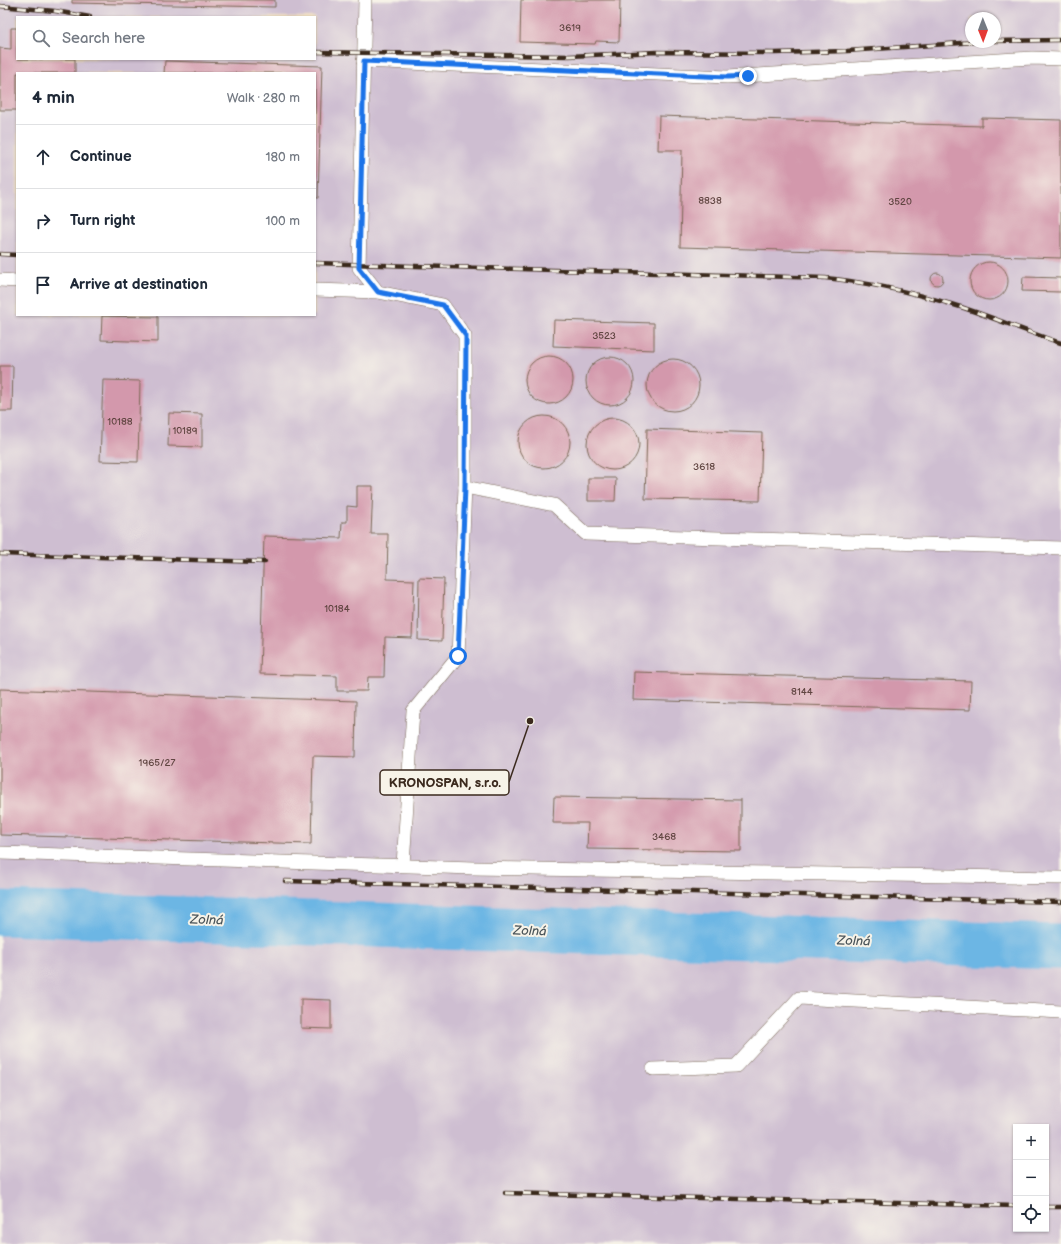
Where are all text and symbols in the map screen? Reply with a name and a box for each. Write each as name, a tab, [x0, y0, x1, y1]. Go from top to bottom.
north arrow	[965, 12, 1001, 48]
search box	[16, 16, 316, 60]
house number: 3619	[559, 22, 581, 34]
icon: search	[30, 27, 52, 49]
text: Search here	[62, 29, 145, 48]
route end	[739, 67, 757, 85]
text: 4 min	[32, 88, 75, 108]
text: Walk · 280 m	[227, 90, 300, 106]
icon: ahead	[32, 146, 54, 168]
text: Continue	[70, 147, 132, 166]
text: 180 m	[265, 149, 300, 165]
house number: 8838	[698, 195, 722, 207]
house number: 3520	[888, 196, 912, 208]
icon: right	[32, 210, 54, 232]
text: Turn right	[70, 211, 135, 230]
text: 100 m	[265, 213, 300, 229]
icon: arrive	[32, 274, 54, 296]
text: Arrive at destination	[70, 275, 208, 294]
house number: 3523	[592, 330, 616, 342]
house number: 10188	[107, 416, 133, 428]
house number: 10189	[172, 425, 198, 437]
house number: 3618	[693, 461, 715, 473]
house number: 10184	[324, 603, 350, 615]
route start	[449, 647, 467, 665]
house number: 8144	[791, 686, 813, 698]
house number: 1965/27	[139, 757, 175, 769]
callout: KRONOSPAN, s.r.o.	[380, 770, 509, 795]
text: KRONOSPAN, s.r.o.	[389, 775, 501, 791]
house number: 3468	[652, 831, 676, 843]
water label: Zolná	[189, 911, 224, 929]
water label: Zolná	[512, 922, 547, 940]
water label: Zolná	[836, 932, 871, 950]
map controls	[1013, 1124, 1049, 1232]
button: +	[1013, 1124, 1049, 1160]
button: −	[1013, 1160, 1049, 1196]
button: locate	[1013, 1196, 1049, 1232]

